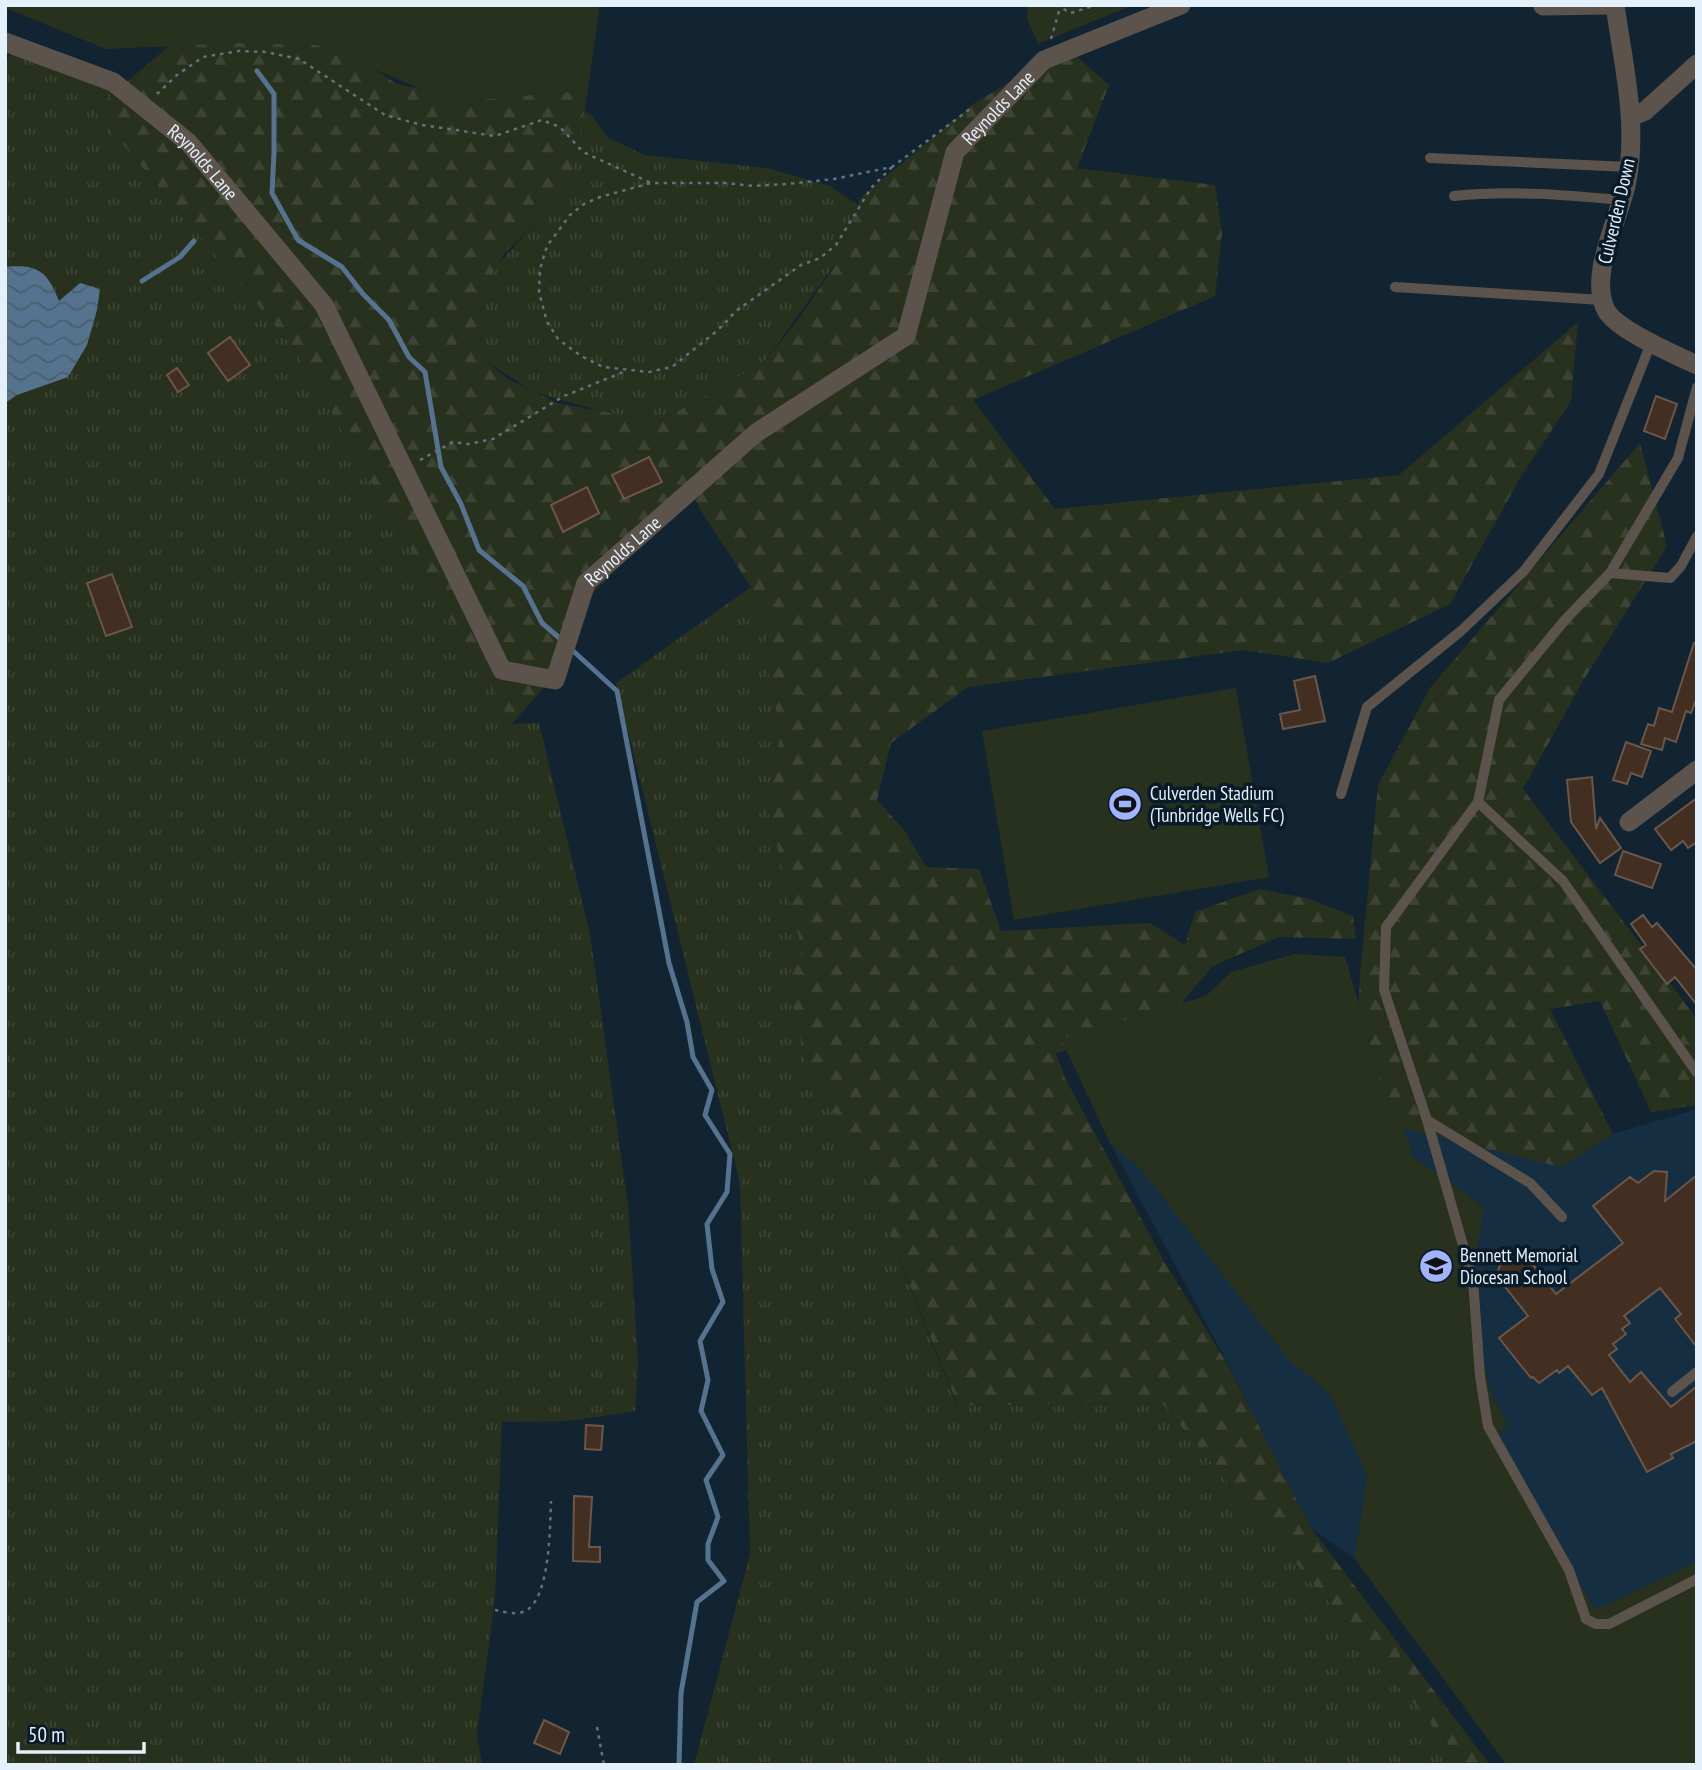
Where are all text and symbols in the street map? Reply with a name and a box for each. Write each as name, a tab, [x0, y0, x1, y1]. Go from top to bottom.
street label: Reynolds Lane	[957, 65, 1040, 150]
street label: Reynolds Lane	[163, 119, 243, 205]
street label: Culverden Down	[1592, 156, 1640, 266]
street label: Reynolds Lane	[579, 511, 666, 591]
place label: Culverden Stadium (Tunbridge Wells FC)	[1150, 781, 1284, 827]
sports icon: Culverden Stadium (Tunbridge Wells FC)	[1106, 785, 1144, 823]
place label: Bennett Memorial Diocesan School	[1460, 1243, 1578, 1289]
school or university icon: Bennett Memorial Diocesan School	[1417, 1247, 1455, 1285]
scale bar	[18, 1710, 144, 1754]
text: 50 m	[28, 1721, 65, 1748]

